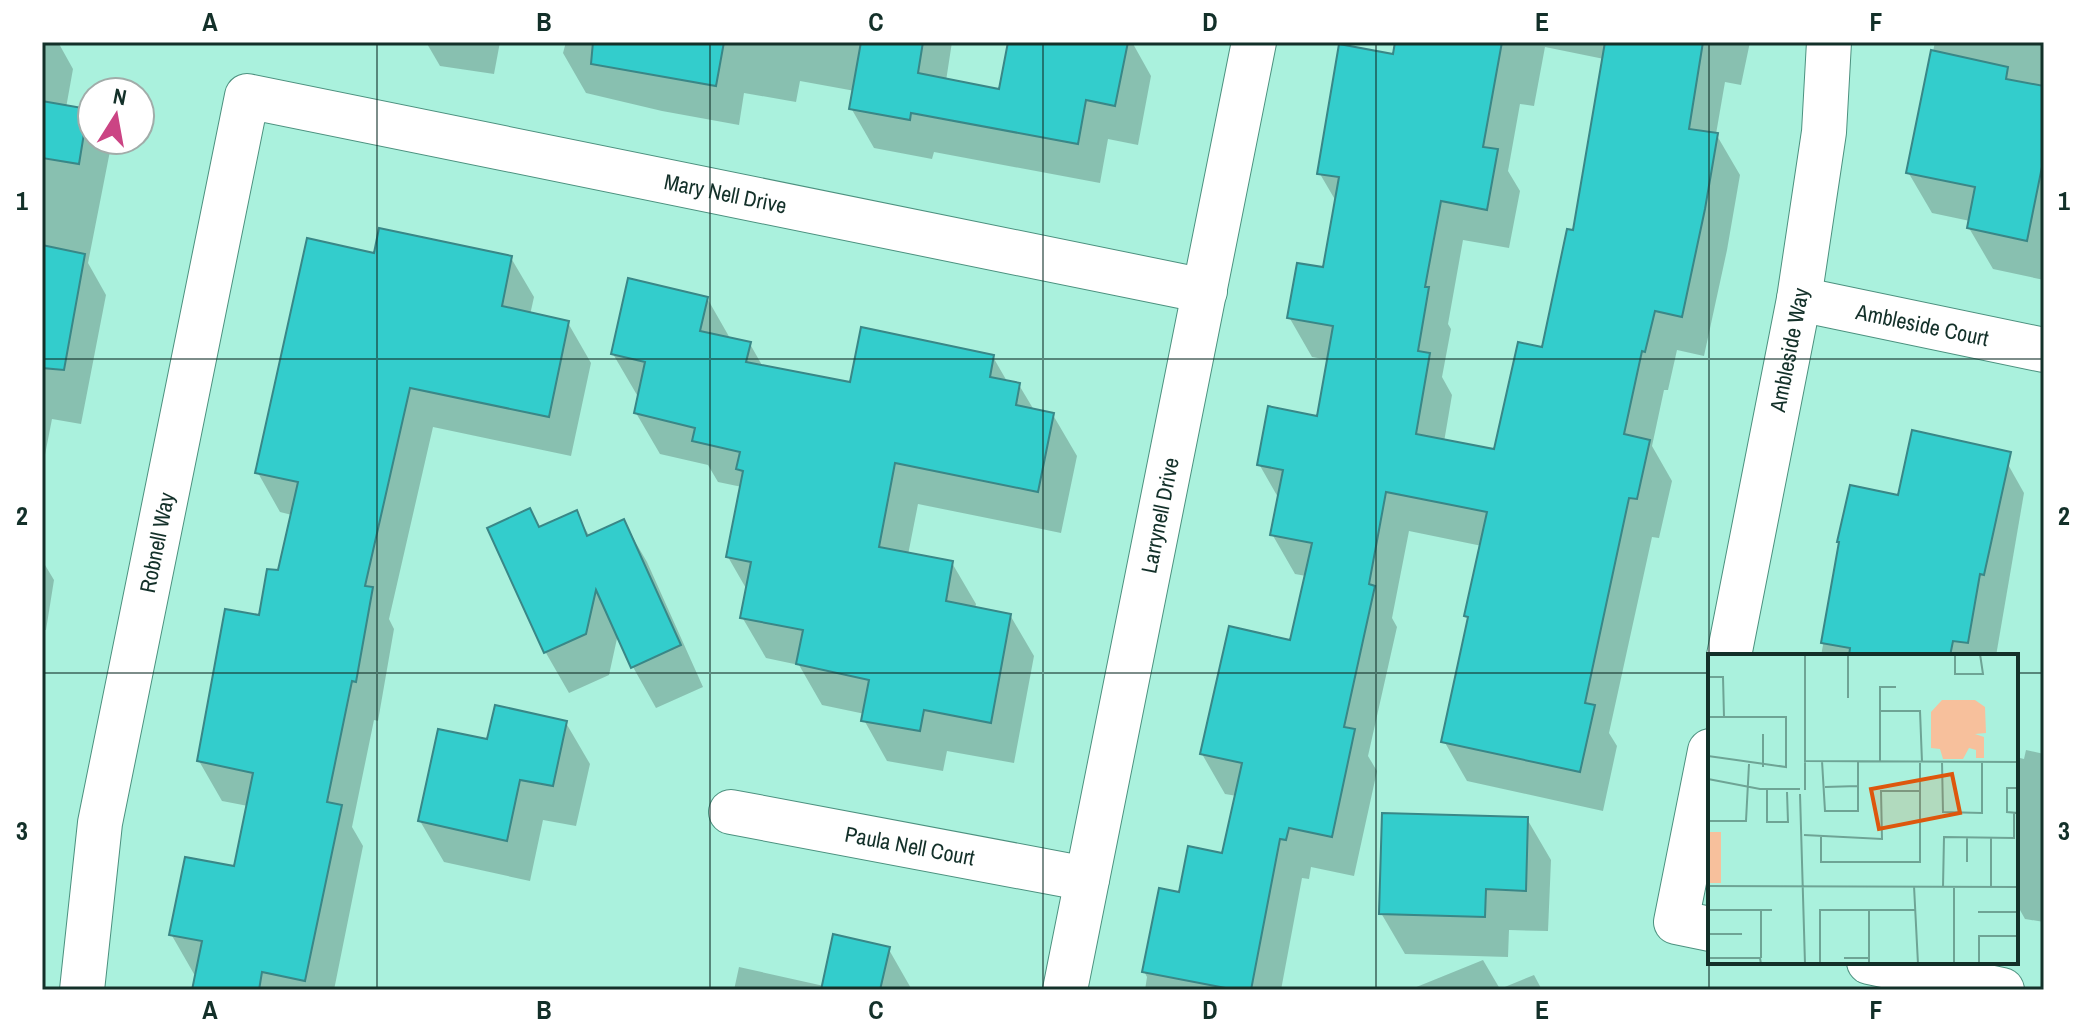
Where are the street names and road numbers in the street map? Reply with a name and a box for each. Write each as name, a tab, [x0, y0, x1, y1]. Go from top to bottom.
street label: Mary Nell Drive	[662, 166, 789, 221]
street label: Ambleside Way	[1762, 286, 1815, 415]
street label: Ambleside Court	[1852, 296, 1991, 353]
street label: Larrynell Drive	[1133, 455, 1186, 576]
street label: Robnell Way	[132, 490, 181, 595]
street label: Paula Nell Court	[842, 819, 977, 873]

